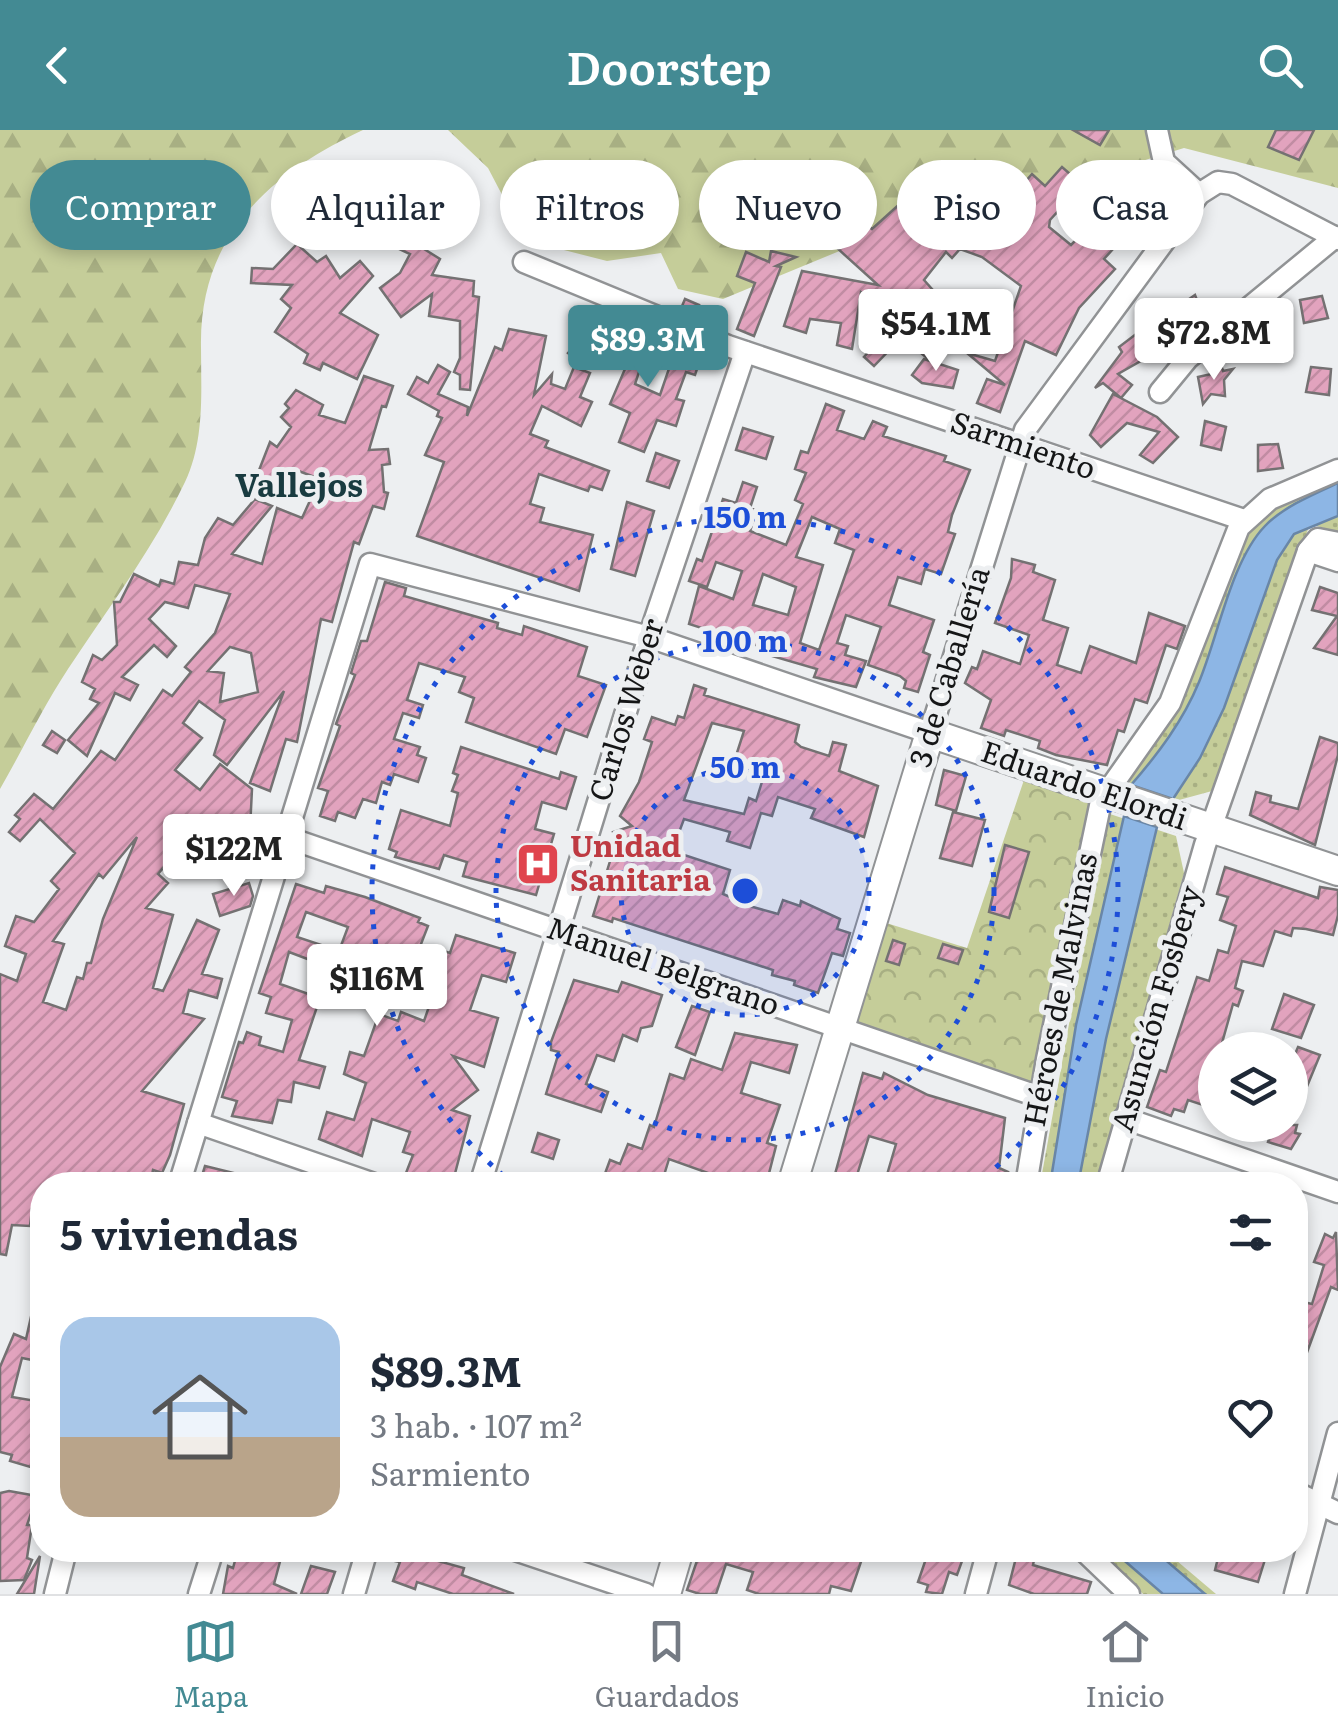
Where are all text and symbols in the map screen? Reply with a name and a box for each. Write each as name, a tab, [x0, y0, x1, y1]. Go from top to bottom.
text: Doorstep	[566, 32, 772, 99]
icon: back	[30, 38, 85, 93]
icon: search	[1253, 38, 1308, 93]
chip: Comprar	[30, 160, 251, 250]
chip: Alquilar	[271, 160, 480, 250]
chip: Filtros	[500, 160, 679, 250]
chip: Nuevo	[699, 160, 877, 250]
chip: Piso	[897, 160, 1036, 250]
chip: Casa	[1056, 160, 1204, 250]
pin: $54.1M	[855, 289, 1017, 374]
text: $54.1M	[880, 297, 992, 345]
pin: $72.8M	[1133, 298, 1295, 383]
pin: $89.3M	[567, 305, 729, 390]
text: $72.8M	[1157, 306, 1271, 354]
text: $89.3M	[590, 313, 706, 361]
street label: Sarmiento	[946, 398, 1102, 488]
district label: Vallejos	[235, 459, 363, 507]
text: 150 m	[703, 493, 787, 537]
street label: 3 de Caballería	[896, 560, 999, 772]
street label: Carlos Weber	[575, 612, 673, 806]
text: 100 m	[702, 617, 788, 661]
street label: Eduardo Elordi	[976, 727, 1194, 839]
text: 50 m	[710, 743, 780, 787]
pin: $122M	[164, 814, 304, 899]
text: $122M	[185, 822, 283, 870]
place label: Unidad Sanitaria	[570, 822, 711, 900]
hospital icon: Unidad Sanitaria	[515, 841, 561, 887]
street label: Héroes de Malvinas	[1010, 849, 1106, 1130]
centre of rings	[727, 873, 763, 909]
street label: Asunción Fosbery	[1098, 879, 1211, 1137]
street label: Manuel Belgrano	[542, 904, 786, 1025]
pin: $116M	[307, 944, 447, 1029]
text: $116M	[329, 952, 425, 1000]
map controls	[1198, 1032, 1308, 1142]
button: layers	[1198, 1032, 1308, 1142]
text: 5 viviendas	[60, 1201, 298, 1263]
icon: filters	[1223, 1205, 1278, 1260]
text: $89.3M	[370, 1338, 522, 1400]
icon: home	[140, 1357, 260, 1477]
icon: heart	[1223, 1390, 1278, 1445]
text: 3 hab. · 107 m²	[370, 1400, 582, 1448]
text: Sarmiento	[370, 1448, 531, 1496]
tab: Mapa	[173, 1614, 248, 1716]
tab: Guardados	[595, 1614, 739, 1716]
tab: Inicio	[1086, 1614, 1165, 1716]

